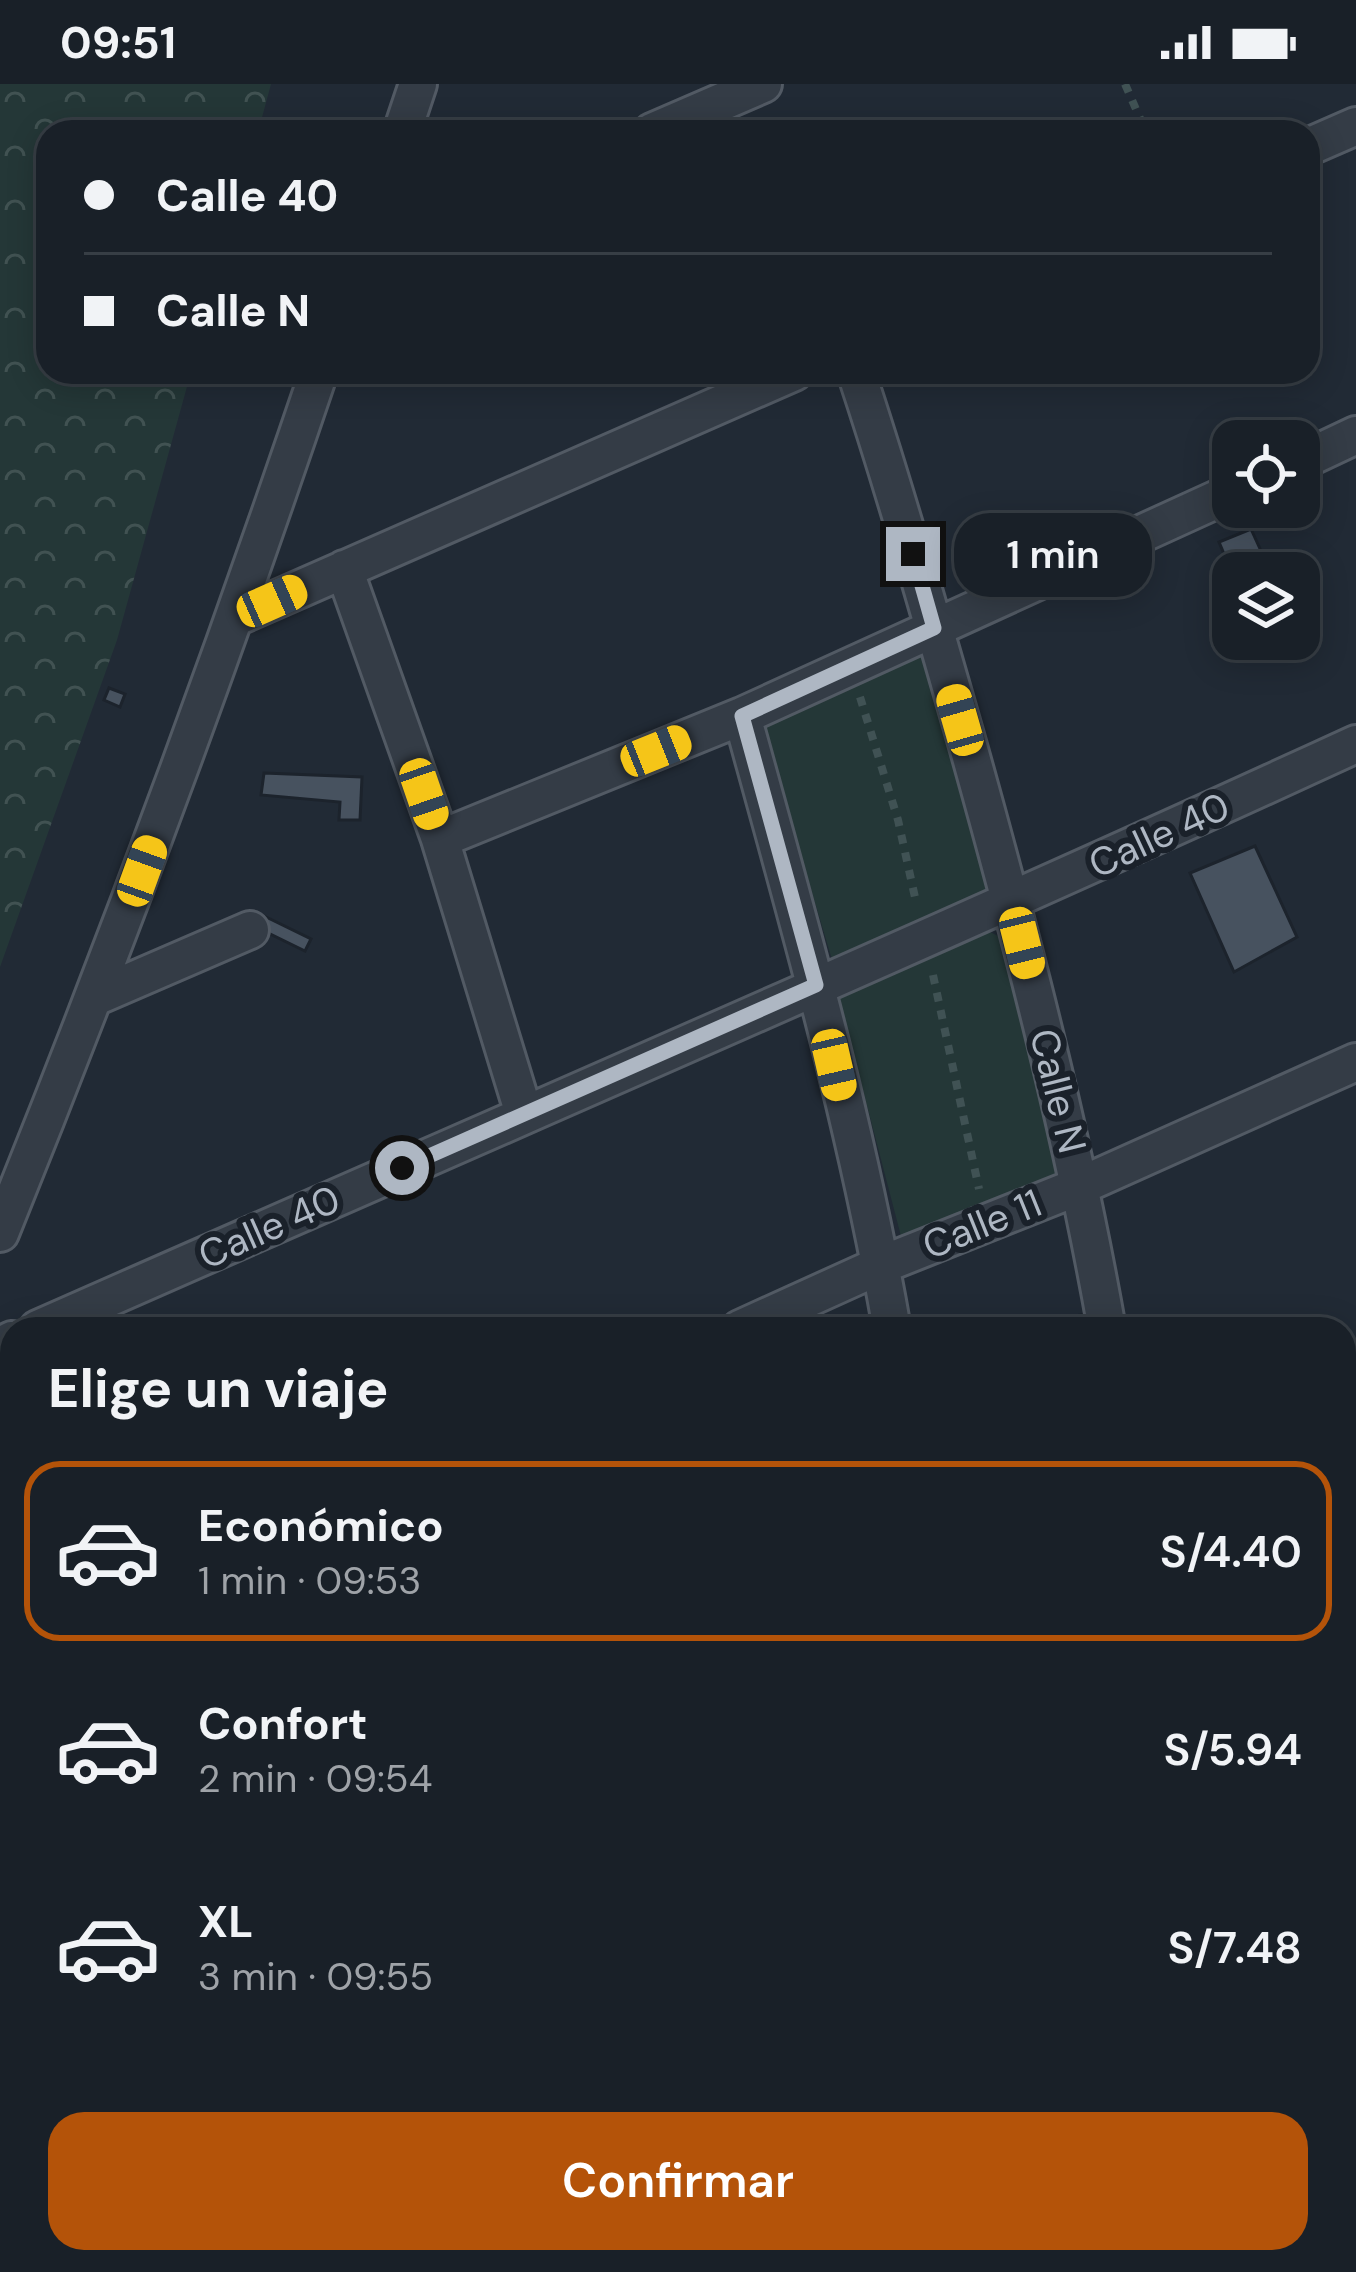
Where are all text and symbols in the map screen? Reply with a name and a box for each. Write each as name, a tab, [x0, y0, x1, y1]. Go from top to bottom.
text: 09:51	[60, 13, 176, 72]
text: Calle 40	[156, 166, 338, 225]
text: Calle N	[156, 281, 310, 340]
map controls	[1212, 420, 1320, 660]
button: locate	[1212, 420, 1320, 528]
callout: 1 min	[955, 512, 1153, 596]
route end	[886, 527, 940, 581]
text: 1 min	[1006, 529, 1100, 580]
button: layers	[1212, 552, 1320, 660]
car	[232, 570, 312, 632]
car	[933, 680, 987, 760]
car	[616, 721, 696, 781]
car	[395, 754, 453, 834]
street label: Calle 40	[1080, 780, 1238, 890]
car	[113, 831, 171, 911]
car	[996, 904, 1048, 982]
street label: Calle N	[1018, 1024, 1098, 1158]
car	[808, 1026, 860, 1104]
route start	[375, 1141, 429, 1195]
street label: Calle 40	[190, 1173, 348, 1281]
street label: Calle 11	[915, 1177, 1049, 1271]
text: Elige un viaje	[48, 1353, 389, 1424]
text: Económico	[198, 1496, 444, 1555]
icon: car	[54, 1497, 162, 1605]
text: S/4.40	[1160, 1522, 1302, 1581]
text: 1 min · 09:53	[198, 1555, 421, 1606]
text: Confort	[198, 1694, 368, 1753]
icon: car	[54, 1695, 162, 1803]
text: S/5.94	[1163, 1720, 1302, 1779]
text: 2 min · 09:54	[198, 1753, 432, 1804]
text: XL	[198, 1892, 253, 1951]
icon: car	[54, 1893, 162, 2001]
text: S/7.48	[1167, 1918, 1302, 1977]
text: 3 min · 09:55	[198, 1951, 433, 2002]
button: Confirmar	[48, 2112, 1308, 2250]

